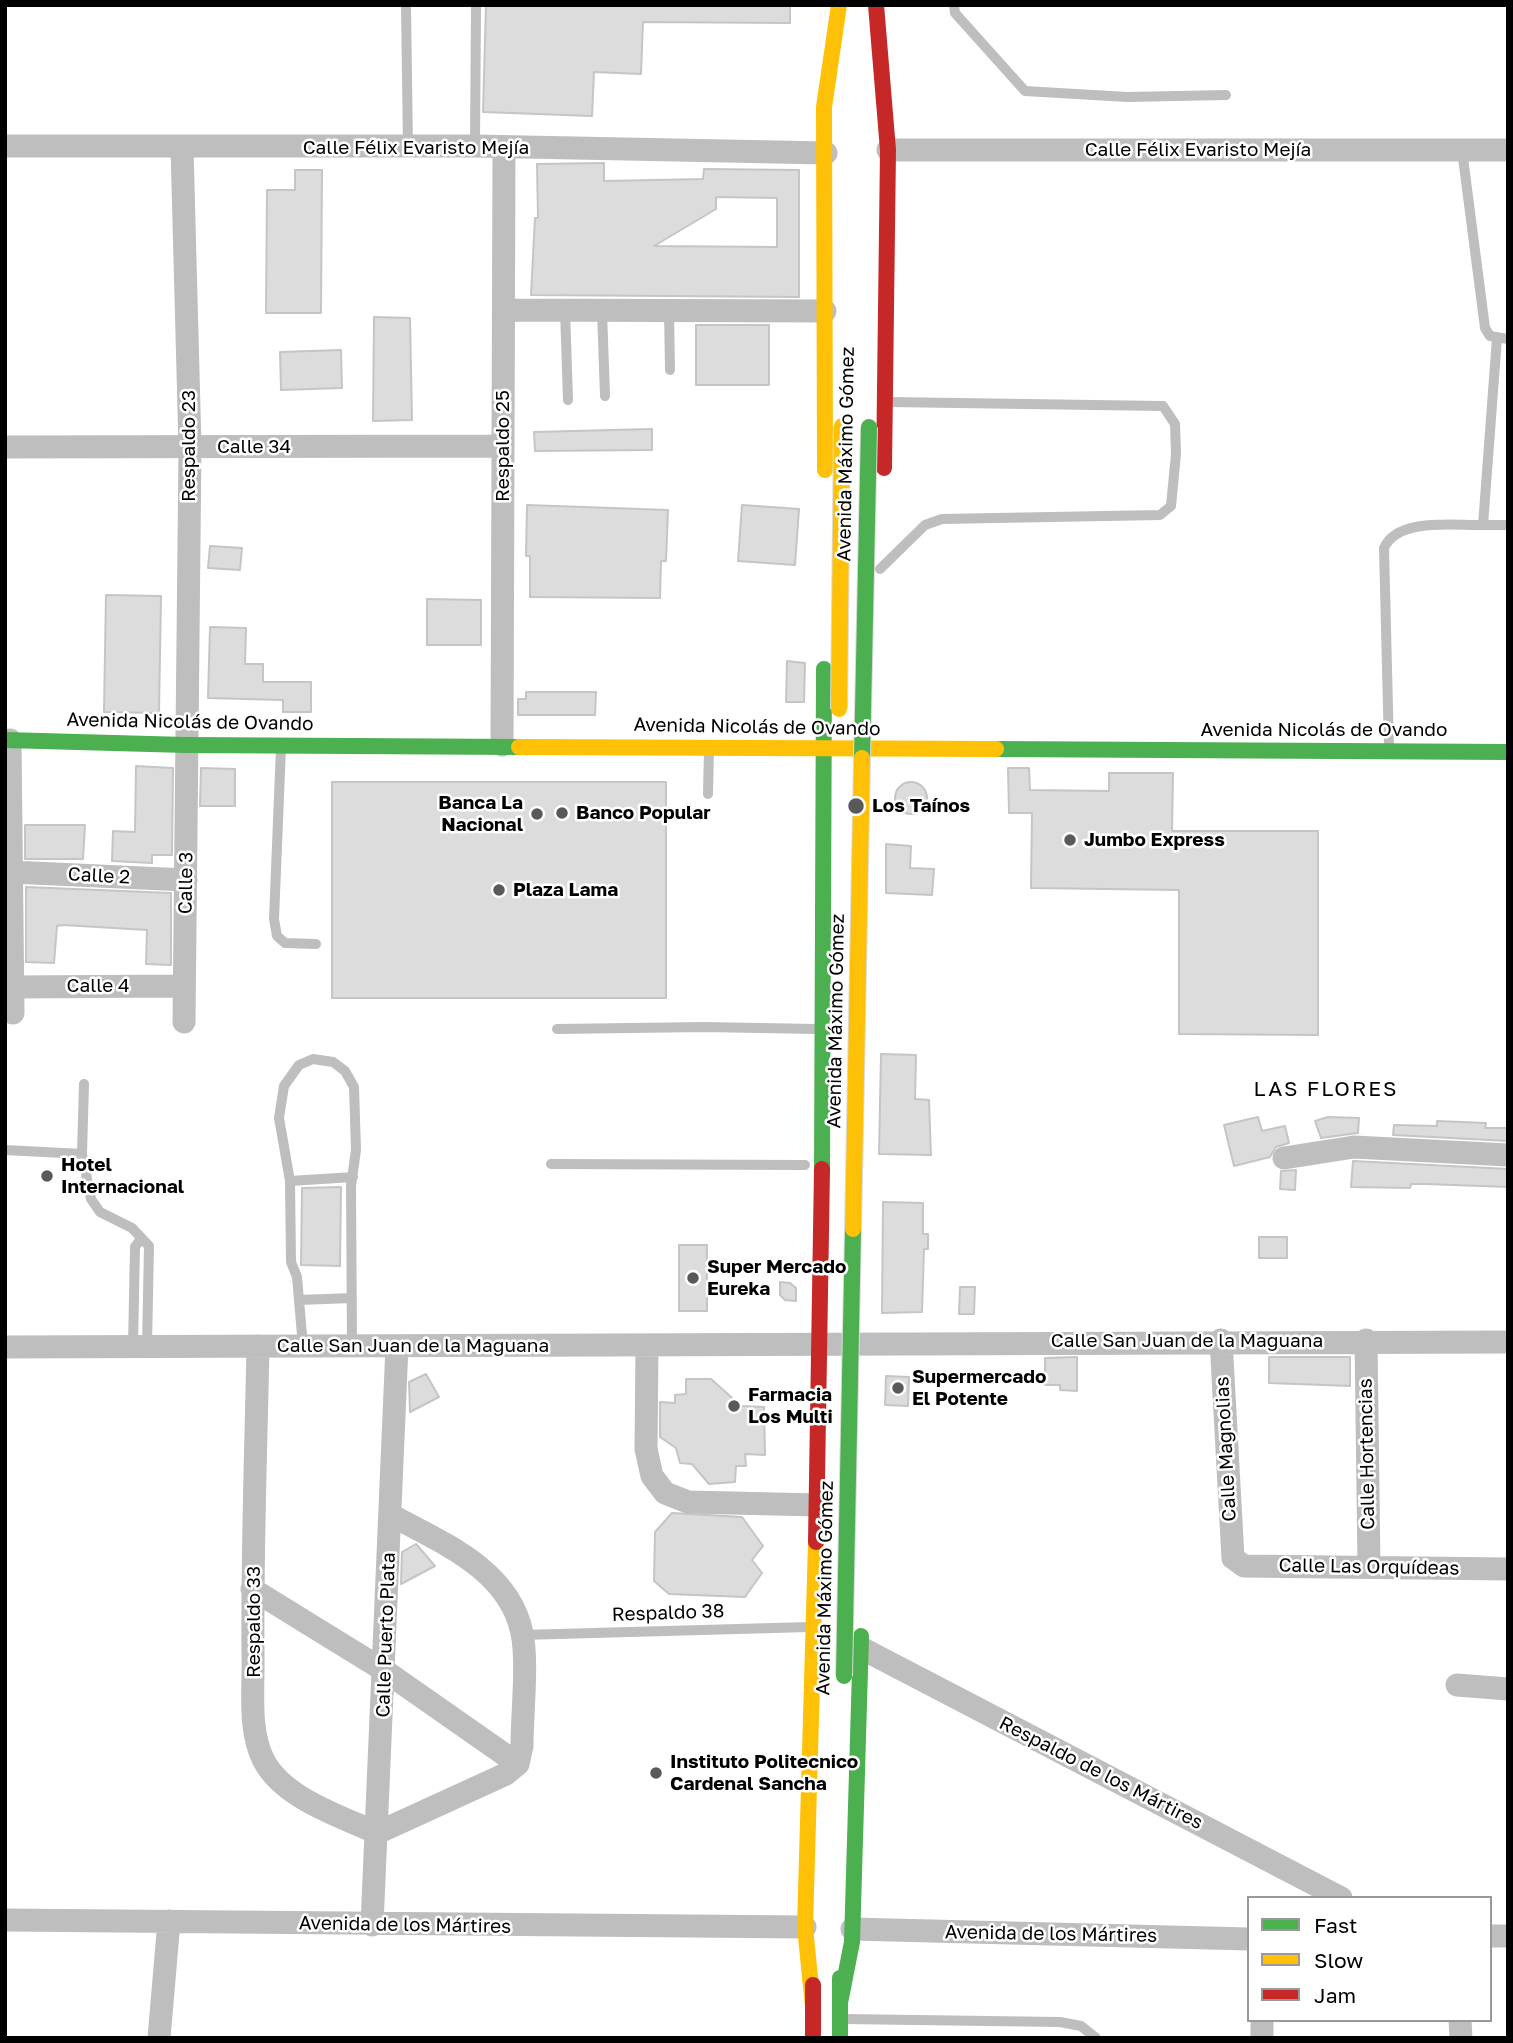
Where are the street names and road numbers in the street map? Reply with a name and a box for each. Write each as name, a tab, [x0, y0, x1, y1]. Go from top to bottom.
street label: Calle Félix Evaristo Mejía	[303, 137, 529, 159]
street label: Calle Félix Evaristo Mejía	[1085, 139, 1311, 161]
street label: Avenida Máximo Gómez	[833, 346, 859, 562]
street label: Respaldo 23	[178, 390, 200, 502]
street label: Respaldo 25	[492, 390, 514, 502]
street label: Calle 34	[217, 436, 291, 458]
street label: Avenida Nicolás de Ovando	[66, 708, 314, 736]
street label: Avenida Nicolás de Ovando	[633, 713, 881, 741]
street label: Avenida Nicolás de Ovando	[1201, 719, 1447, 741]
street label: Calle 3	[174, 852, 198, 914]
street label: Calle 2	[67, 863, 131, 889]
street label: Avenida Máximo Gómez	[823, 913, 849, 1129]
street label: Calle 4	[67, 975, 129, 997]
street label: Calle San Juan de la Maguana	[1051, 1330, 1323, 1352]
street label: Calle San Juan de la Maguana	[277, 1335, 549, 1357]
street label: Calle Magnolias	[1211, 1376, 1241, 1522]
street label: Calle Hortencias	[1354, 1378, 1380, 1530]
street label: Avenida Máximo Gómez	[812, 1480, 838, 1696]
street label: Calle Puerto Plata	[372, 1552, 400, 1718]
street label: Calle Las Orquídeas	[1278, 1554, 1460, 1580]
street label: Respaldo 33	[243, 1566, 265, 1678]
street label: Respaldo 38	[611, 1600, 725, 1626]
street label: Respaldo de los Mártires	[995, 1712, 1207, 1834]
street label: Avenida de los Mártires	[299, 1912, 511, 1938]
street label: Avenida de los Mártires	[945, 1921, 1157, 1947]

